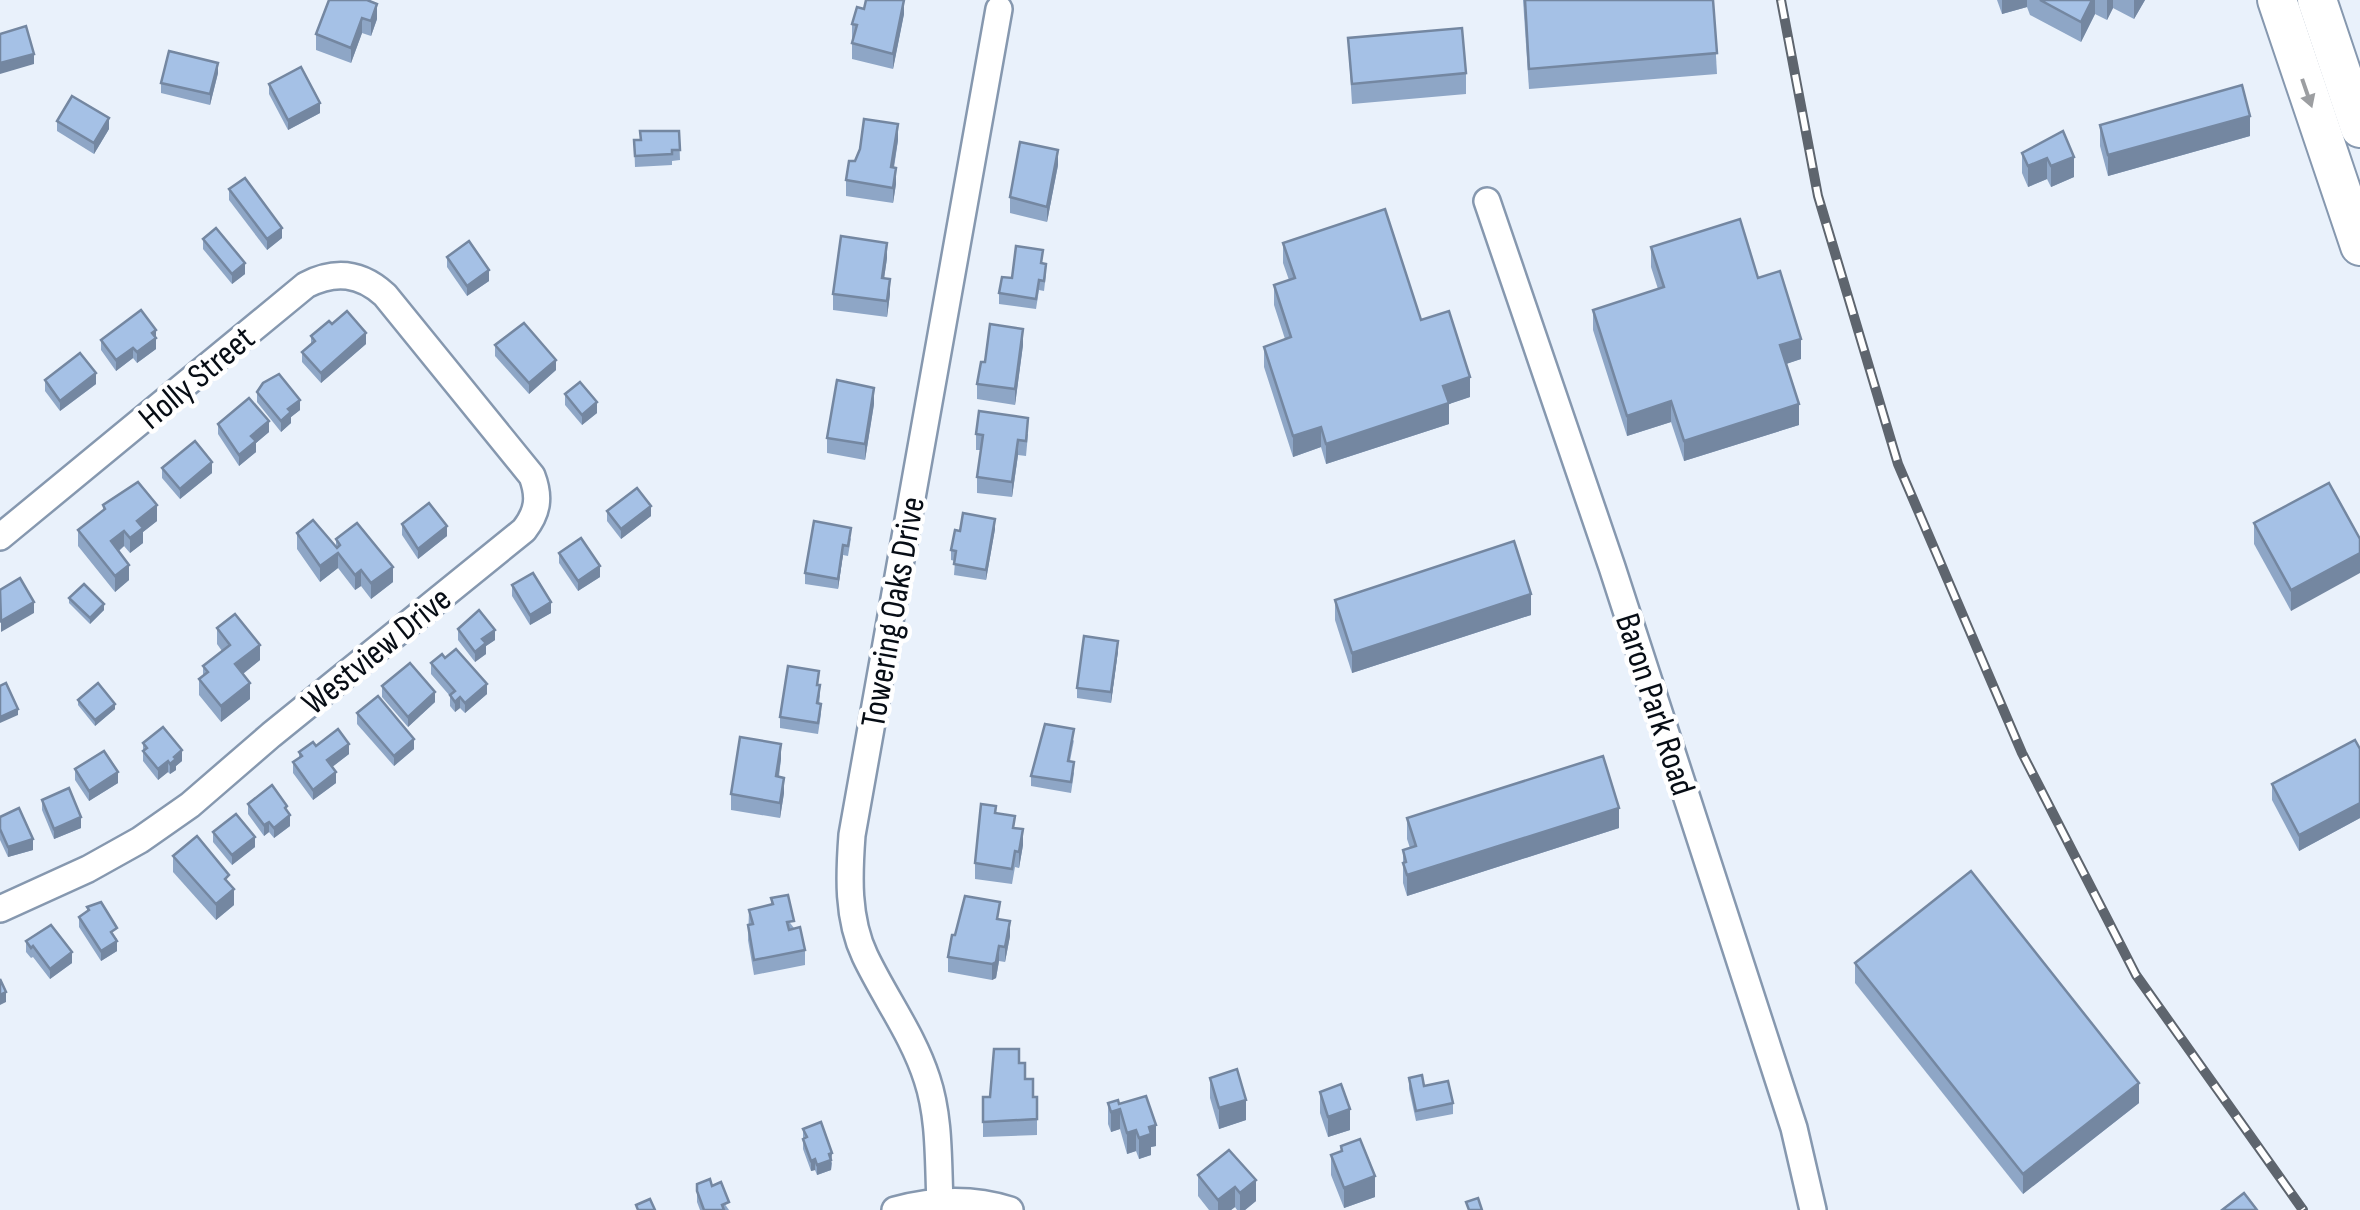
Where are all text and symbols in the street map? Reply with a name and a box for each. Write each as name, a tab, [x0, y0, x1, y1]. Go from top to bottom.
one-way arrow	[2300, 78, 2315, 108]
street label: Holly Street	[130, 317, 264, 439]
street label: Towering Oaks Drive	[852, 494, 935, 731]
street label: Westview Drive	[294, 578, 460, 724]
street label: Baron Park Road	[1605, 608, 1704, 801]

